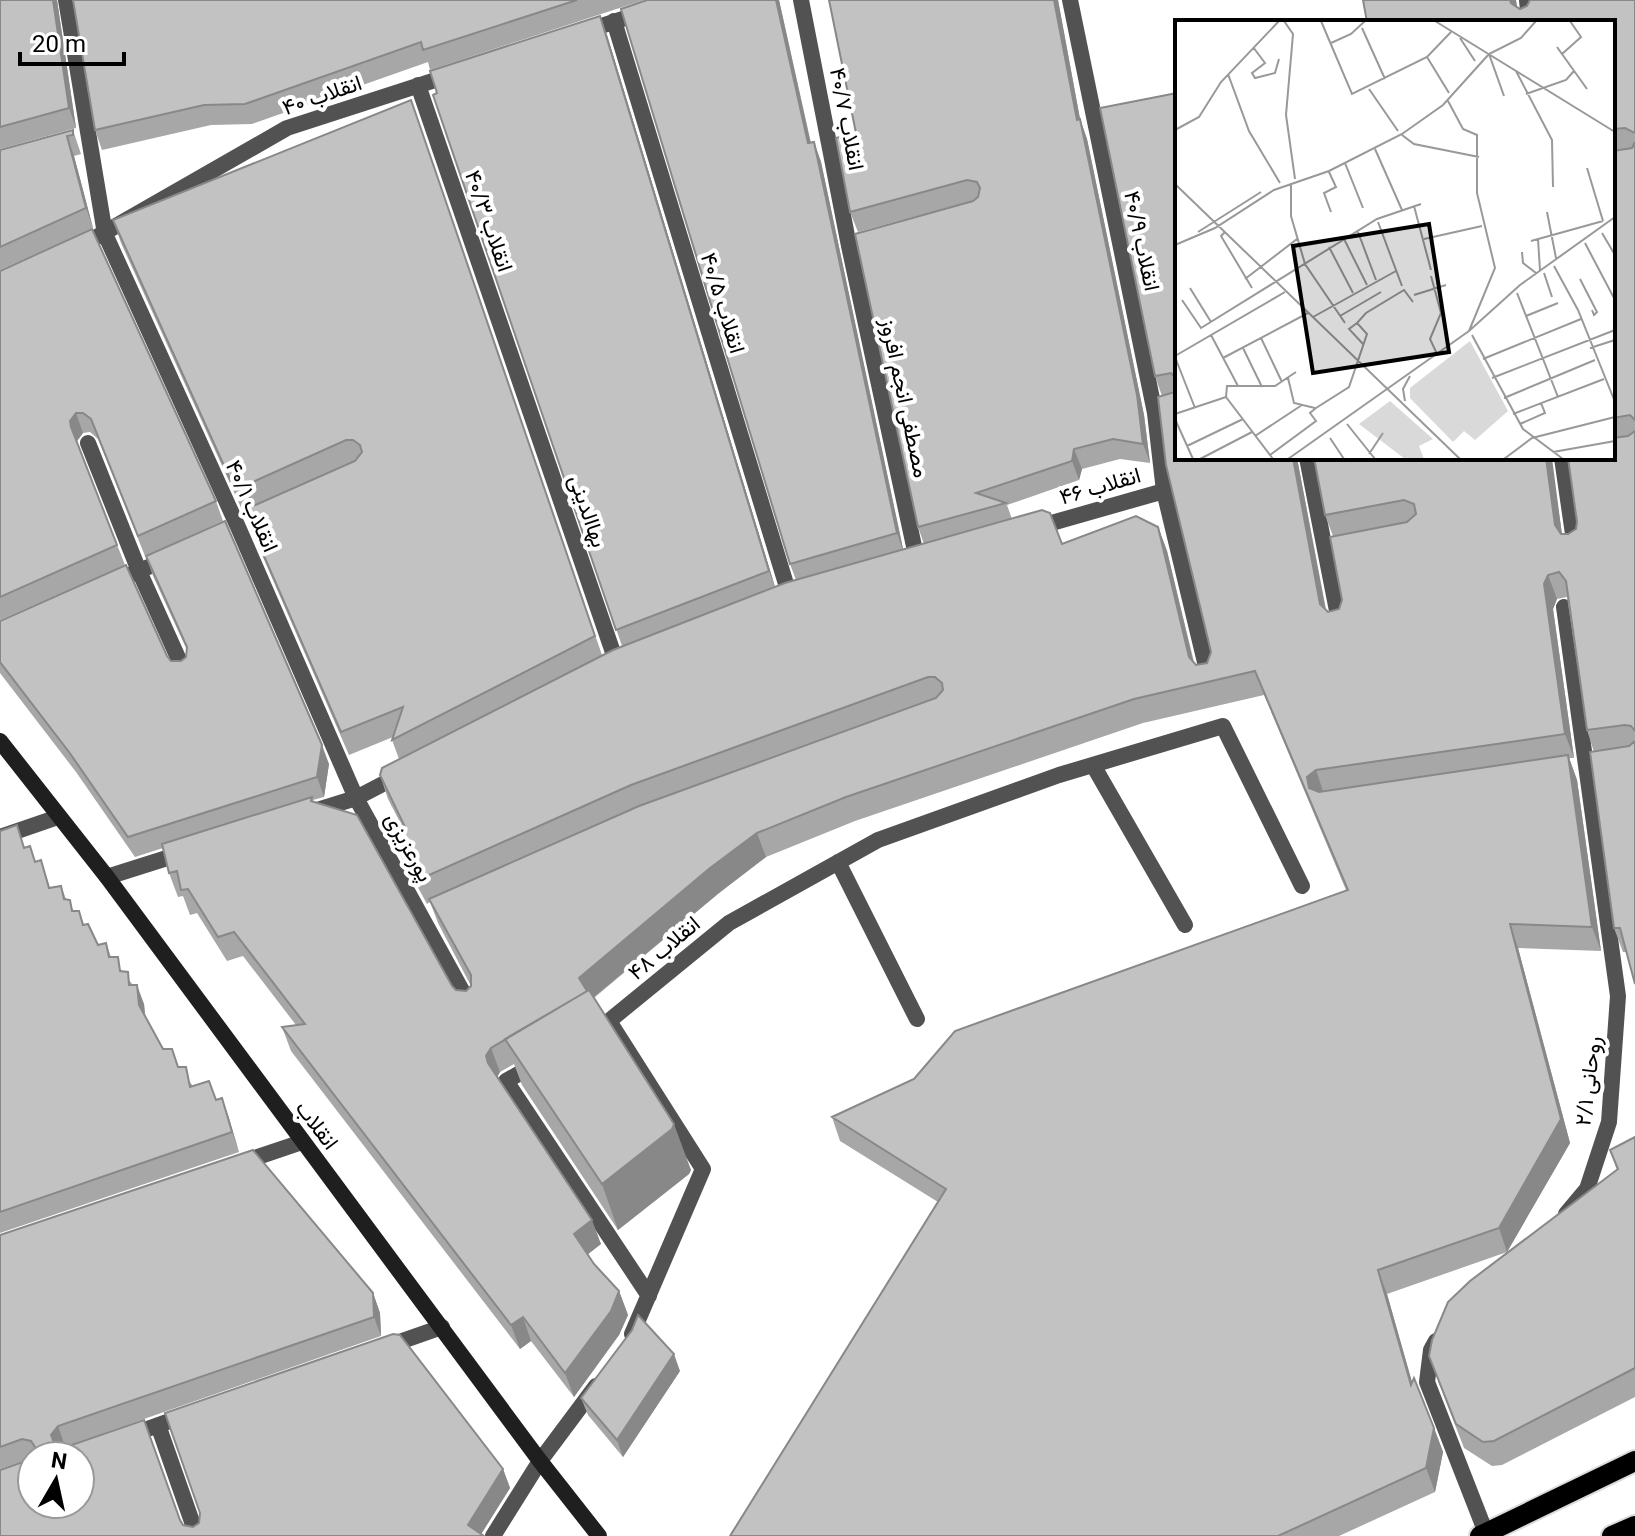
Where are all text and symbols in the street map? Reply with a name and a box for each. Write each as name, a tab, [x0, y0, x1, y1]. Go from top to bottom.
scale bar	[20, 16, 124, 66]
inset map	[1175, 20, 1615, 460]
text: 20 m	[32, 30, 86, 58]
street label: انقلاب ۴۰/۷	[825, 65, 869, 173]
street label: انقلاب ۴۰	[279, 70, 365, 120]
street label: انقلاب ۴۰/۳	[460, 167, 518, 275]
street label: انقلاب ۴۰/۹	[1119, 189, 1165, 293]
street label: انقلاب ۴۰/۵	[696, 250, 750, 356]
street label: مصطفی انجم افروز	[874, 315, 934, 481]
street label: انقلاب ۴۰/۱	[221, 456, 283, 556]
street label: انقلاب ۴۶	[1056, 462, 1144, 510]
street label: بهاالدینی	[563, 472, 612, 551]
street label: پورعزیزی	[378, 808, 438, 887]
street label: انقلاب ۴۸	[623, 911, 705, 985]
street label: روحانی ۲/۱	[1570, 1035, 1607, 1128]
street label: انقلاب	[291, 1096, 343, 1154]
north arrow	[16, 1440, 96, 1520]
text: N	[49, 1447, 69, 1474]

